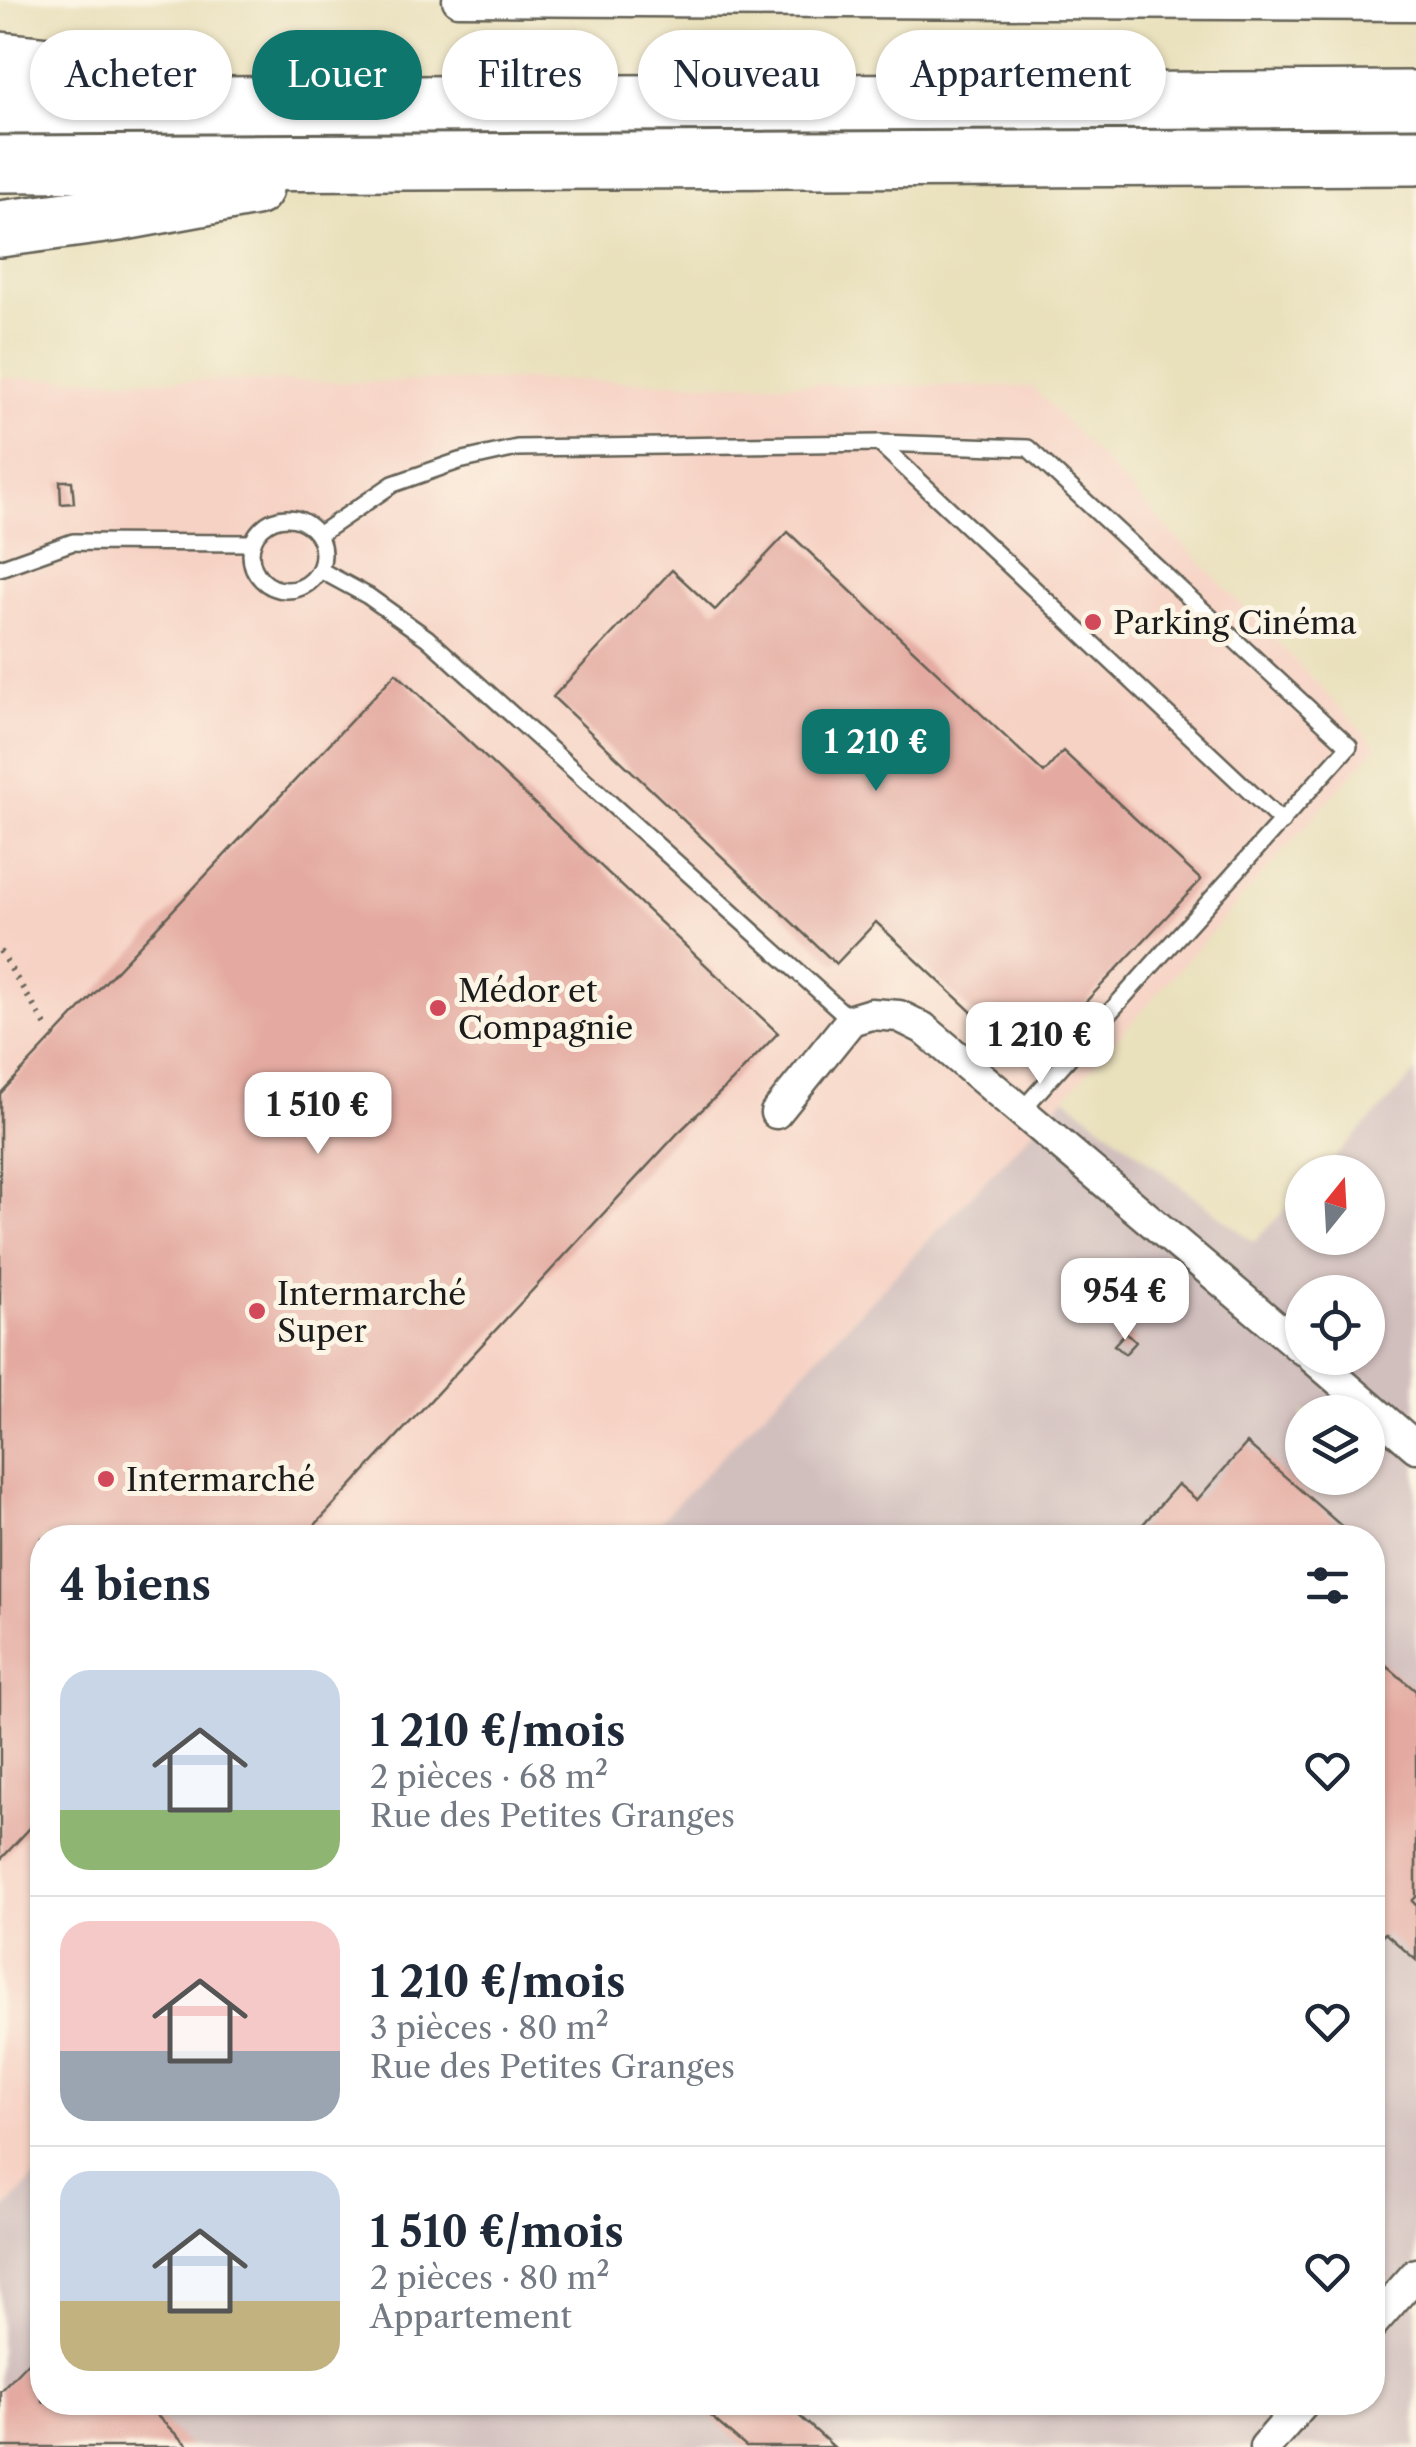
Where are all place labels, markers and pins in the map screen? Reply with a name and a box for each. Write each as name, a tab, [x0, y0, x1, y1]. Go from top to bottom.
place label: Parking Cinéma	[1113, 603, 1357, 642]
marker: Parking Cinéma	[1082, 611, 1104, 633]
pin: 1 210 €	[784, 709, 968, 794]
place label: Médor et Compagnie	[458, 971, 633, 1047]
marker: Médor et Compagnie	[427, 997, 449, 1019]
pin: 1 210 €	[948, 1002, 1132, 1087]
pin: 1 510 €	[226, 1072, 410, 1157]
pin: 954 €	[1055, 1258, 1195, 1343]
place label: Intermarché Super	[277, 1274, 466, 1350]
marker: Intermarché Super	[246, 1300, 268, 1322]
place label: Intermarché	[126, 1460, 315, 1499]
marker: Intermarché	[95, 1468, 117, 1490]

